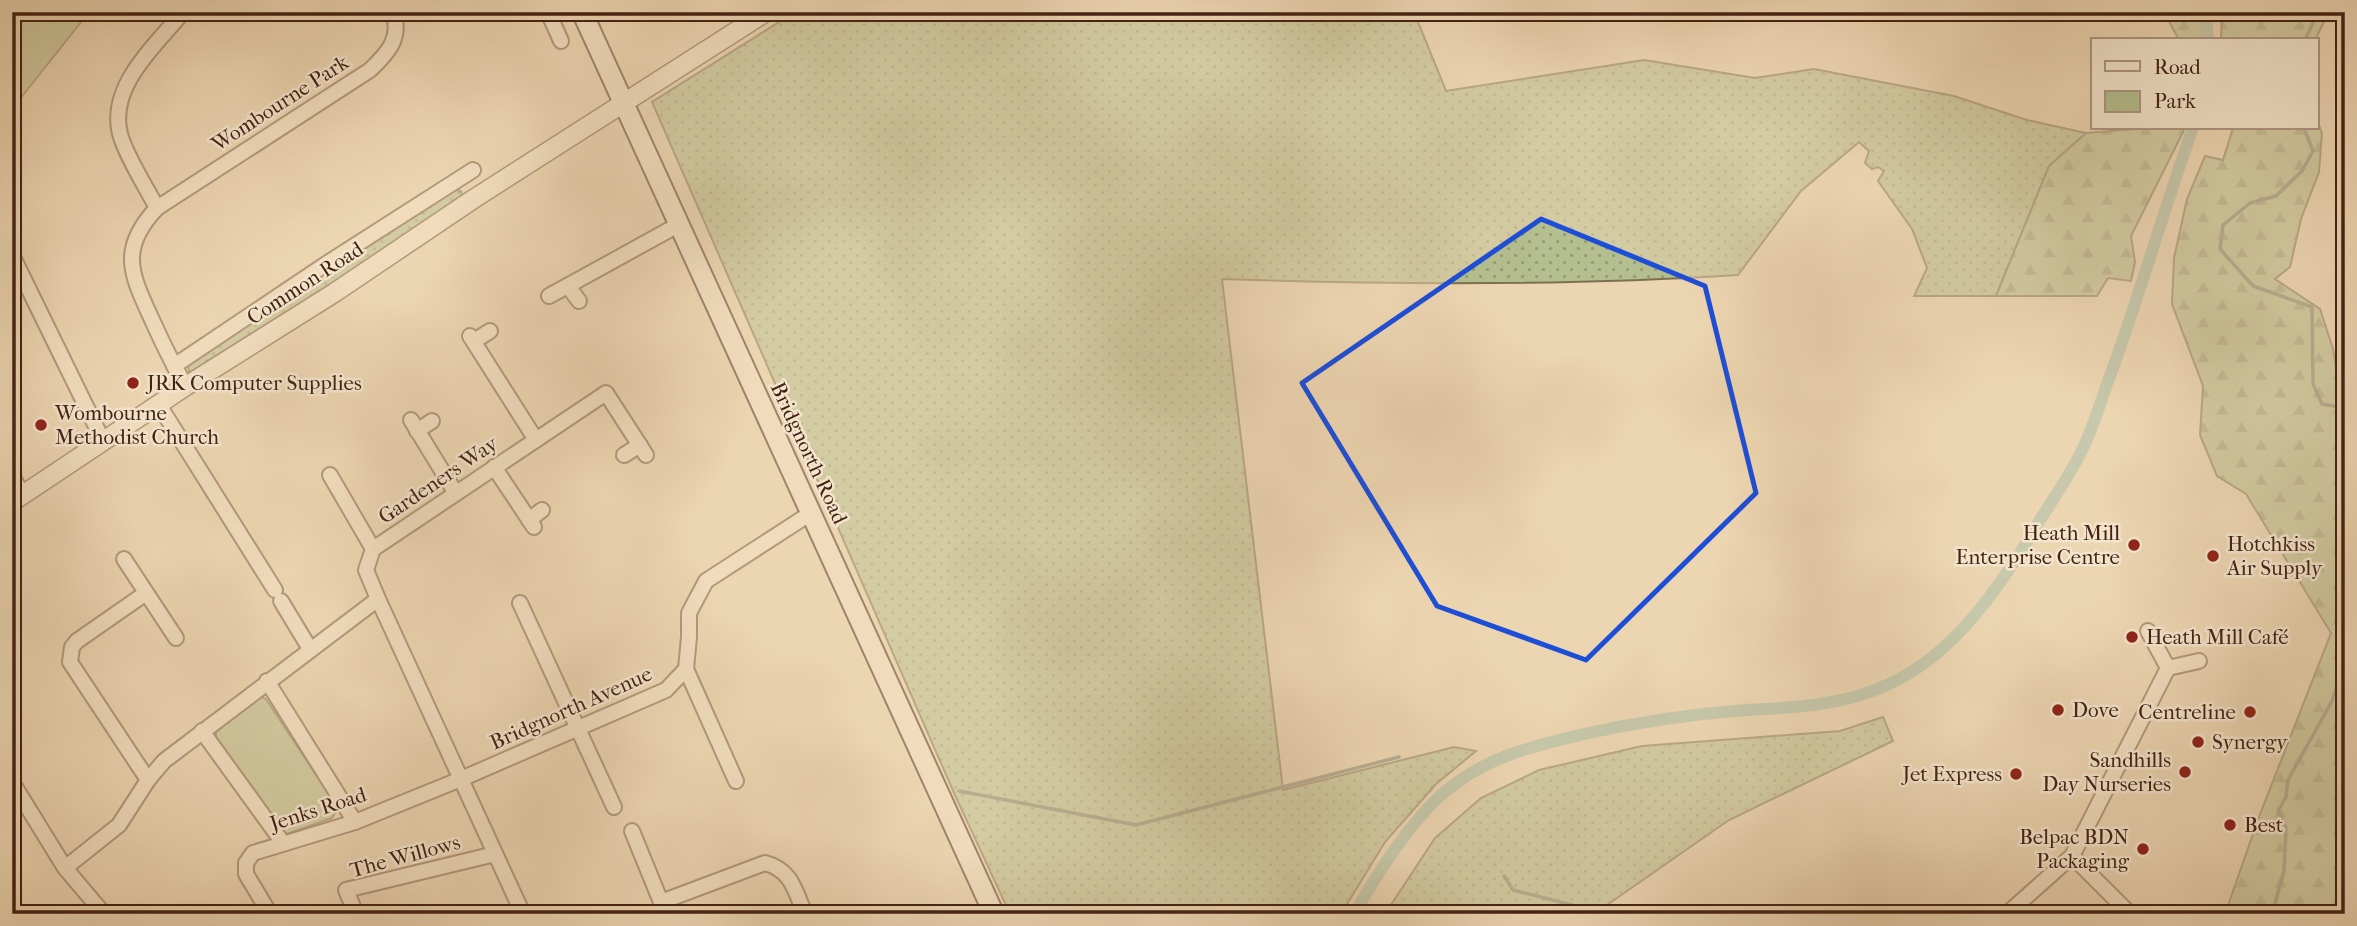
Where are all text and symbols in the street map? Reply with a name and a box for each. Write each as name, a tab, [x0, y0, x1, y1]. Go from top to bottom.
legend	[2091, 38, 2318, 130]
street label: Wombourne Park	[206, 50, 353, 157]
text: Road	[2154, 55, 2201, 79]
text: Park	[2154, 89, 2196, 113]
street label: Common Road	[242, 236, 368, 329]
place label: JRK Computer Supplies	[145, 371, 362, 395]
marker: JRK Computer Supplies	[125, 375, 141, 391]
street label: Bridgnorth Road	[766, 378, 853, 528]
place label: Wombourne Methodist Church	[54, 401, 219, 449]
marker: Wombourne Methodist Church	[33, 417, 49, 433]
street label: Gardeners Way	[374, 431, 503, 529]
place label: Heath Mill Enterprise Centre	[1955, 521, 2120, 569]
place label: Hotchkiss Air Supply	[2226, 532, 2323, 580]
marker: Heath Mill Enterprise Centre	[2126, 537, 2142, 553]
marker: Hotchkiss Air Supply	[2205, 548, 2221, 564]
place label: Heath Mill Café	[2146, 625, 2289, 649]
marker: Heath Mill Café	[2124, 629, 2140, 645]
street label: Bridgnorth Avenue	[486, 662, 656, 754]
place label: Dove	[2072, 698, 2119, 722]
place label: Centreline	[2138, 700, 2236, 724]
marker: Dove	[2050, 702, 2066, 718]
marker: Centreline	[2242, 704, 2258, 720]
place label: Synergy	[2212, 730, 2288, 754]
marker: Synergy	[2190, 734, 2206, 750]
place label: Sandhills Day Nurseries	[2042, 748, 2171, 796]
place label: Jet Express	[1900, 762, 2002, 786]
marker: Sandhills Day Nurseries	[2177, 764, 2193, 780]
marker: Jet Express	[2008, 766, 2024, 782]
street label: Jenks Road	[265, 782, 370, 836]
place label: Best	[2244, 813, 2284, 837]
marker: Best	[2222, 817, 2238, 833]
place label: Belpac BDN Packaging	[2019, 825, 2130, 873]
street label: The Willows	[347, 830, 463, 882]
marker: Belpac BDN Packaging	[2135, 841, 2151, 857]

